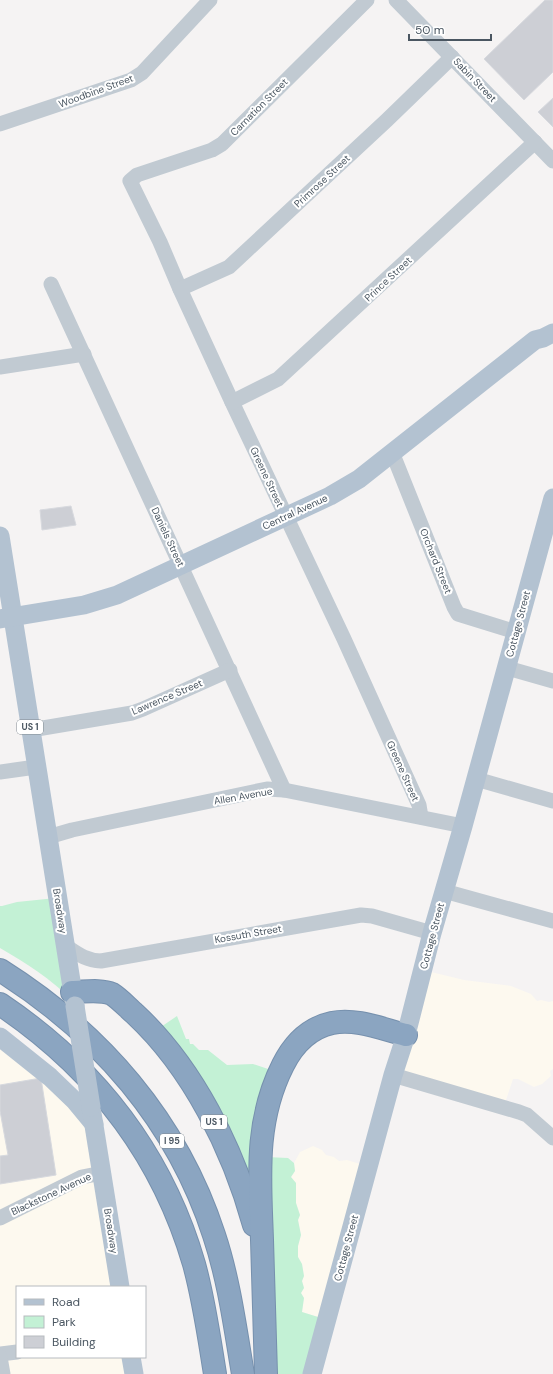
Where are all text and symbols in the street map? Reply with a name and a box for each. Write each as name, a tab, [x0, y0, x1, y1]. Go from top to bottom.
scale bar	[409, 16, 491, 42]
text: 50 m	[415, 22, 444, 38]
street label: Sabin Street	[451, 55, 499, 105]
street label: Woodbine Street	[57, 71, 135, 111]
street label: Carnation Street	[227, 75, 291, 139]
street label: Primrose Street	[291, 152, 353, 210]
street label: Prince Street	[362, 254, 414, 304]
street label: Greene Street	[247, 445, 287, 509]
street label: Central Avenue	[260, 491, 330, 533]
street label: Daniels Street	[149, 505, 188, 569]
street label: Orchard Street	[417, 527, 455, 595]
street label: Cottage Street	[503, 589, 533, 659]
street label: Lawrence Street	[130, 676, 204, 718]
road number: US 1	[17, 720, 43, 734]
street label: Greene Street	[384, 739, 422, 803]
street label: Allen Avenue	[213, 784, 274, 808]
street label: Broadway	[50, 888, 70, 935]
street label: Cottage Street	[417, 901, 447, 971]
street label: Kossuth Street	[213, 922, 283, 946]
road number: US 1	[201, 1115, 227, 1129]
road number: I 95	[160, 1134, 184, 1148]
street label: Blackstone Avenue	[9, 1170, 93, 1218]
street label: Broadway	[101, 1208, 121, 1255]
street label: Cottage Street	[331, 1213, 361, 1283]
legend	[16, 1286, 146, 1358]
text: Road	[52, 1294, 80, 1310]
text: Park	[52, 1314, 76, 1330]
text: Building	[52, 1334, 96, 1350]

